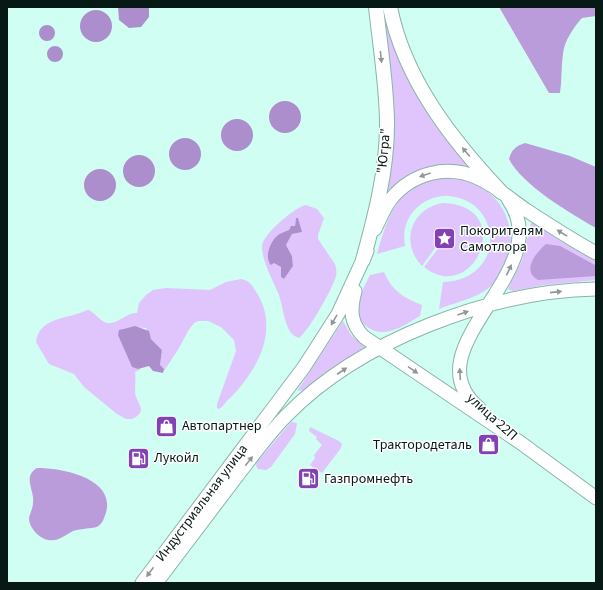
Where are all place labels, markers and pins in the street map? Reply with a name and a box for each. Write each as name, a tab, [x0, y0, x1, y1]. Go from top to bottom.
place label: Покорителям Самотлора	[460, 221, 543, 257]
place icon: Покорителям Самотлора	[431, 226, 457, 252]
shop icon: Автопартнер	[154, 413, 180, 439]
place label: Автопартнер	[182, 416, 262, 436]
shop icon: Трактородеталь	[475, 432, 501, 458]
place label: Трактородеталь	[373, 435, 472, 455]
fuel station icon: Лукойл	[125, 445, 151, 471]
place label: Лукойл	[154, 448, 199, 468]
fuel station icon: Газпромнефть	[295, 466, 321, 492]
place label: Газпромнефть	[324, 469, 413, 489]

